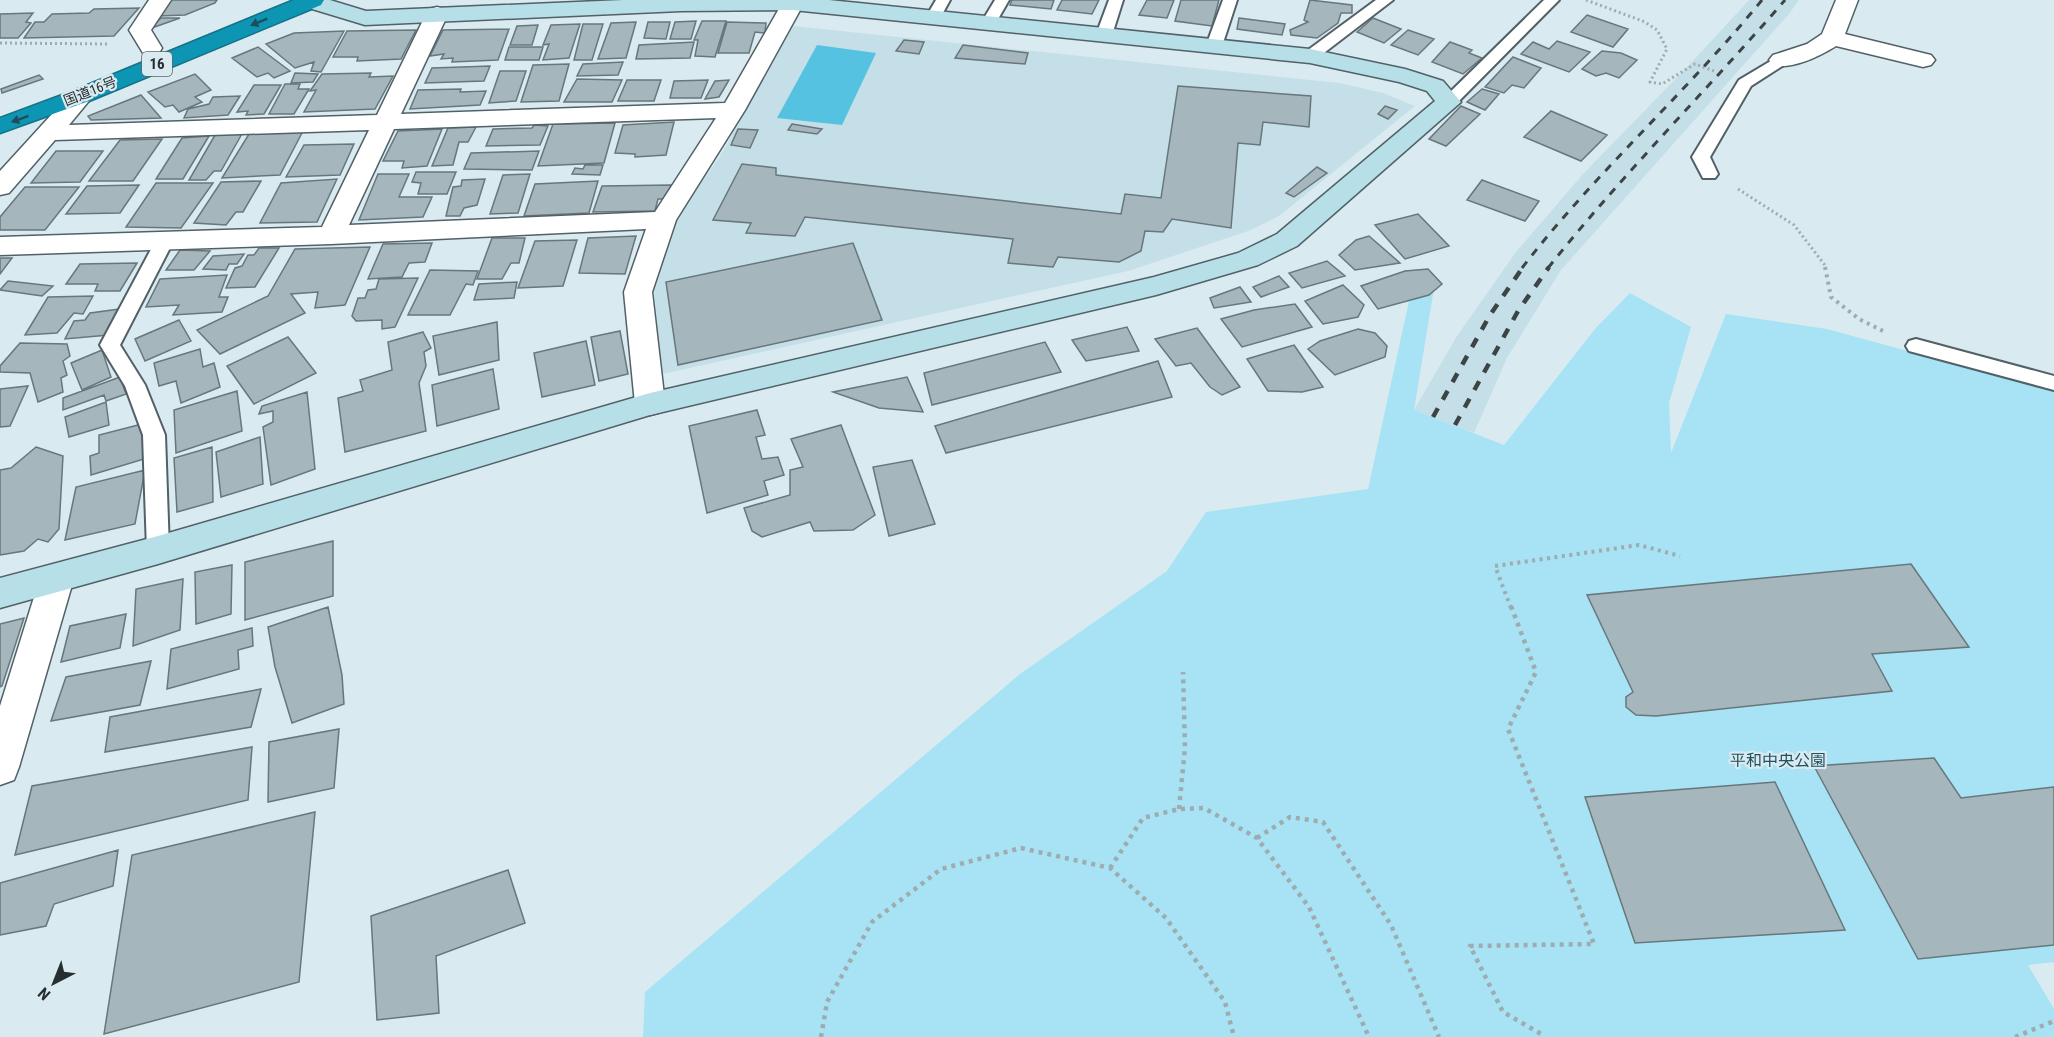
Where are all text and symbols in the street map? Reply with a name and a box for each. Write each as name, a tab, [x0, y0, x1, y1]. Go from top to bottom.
one-way arrow	[250, 18, 268, 27]
road number: 16	[142, 52, 172, 76]
street label: 国道16号	[61, 73, 119, 109]
one-way arrow	[11, 114, 29, 124]
park label: 平和中央公園	[1730, 751, 1826, 770]
north arrow	[24, 953, 84, 1013]
text: N	[34, 983, 54, 1004]

